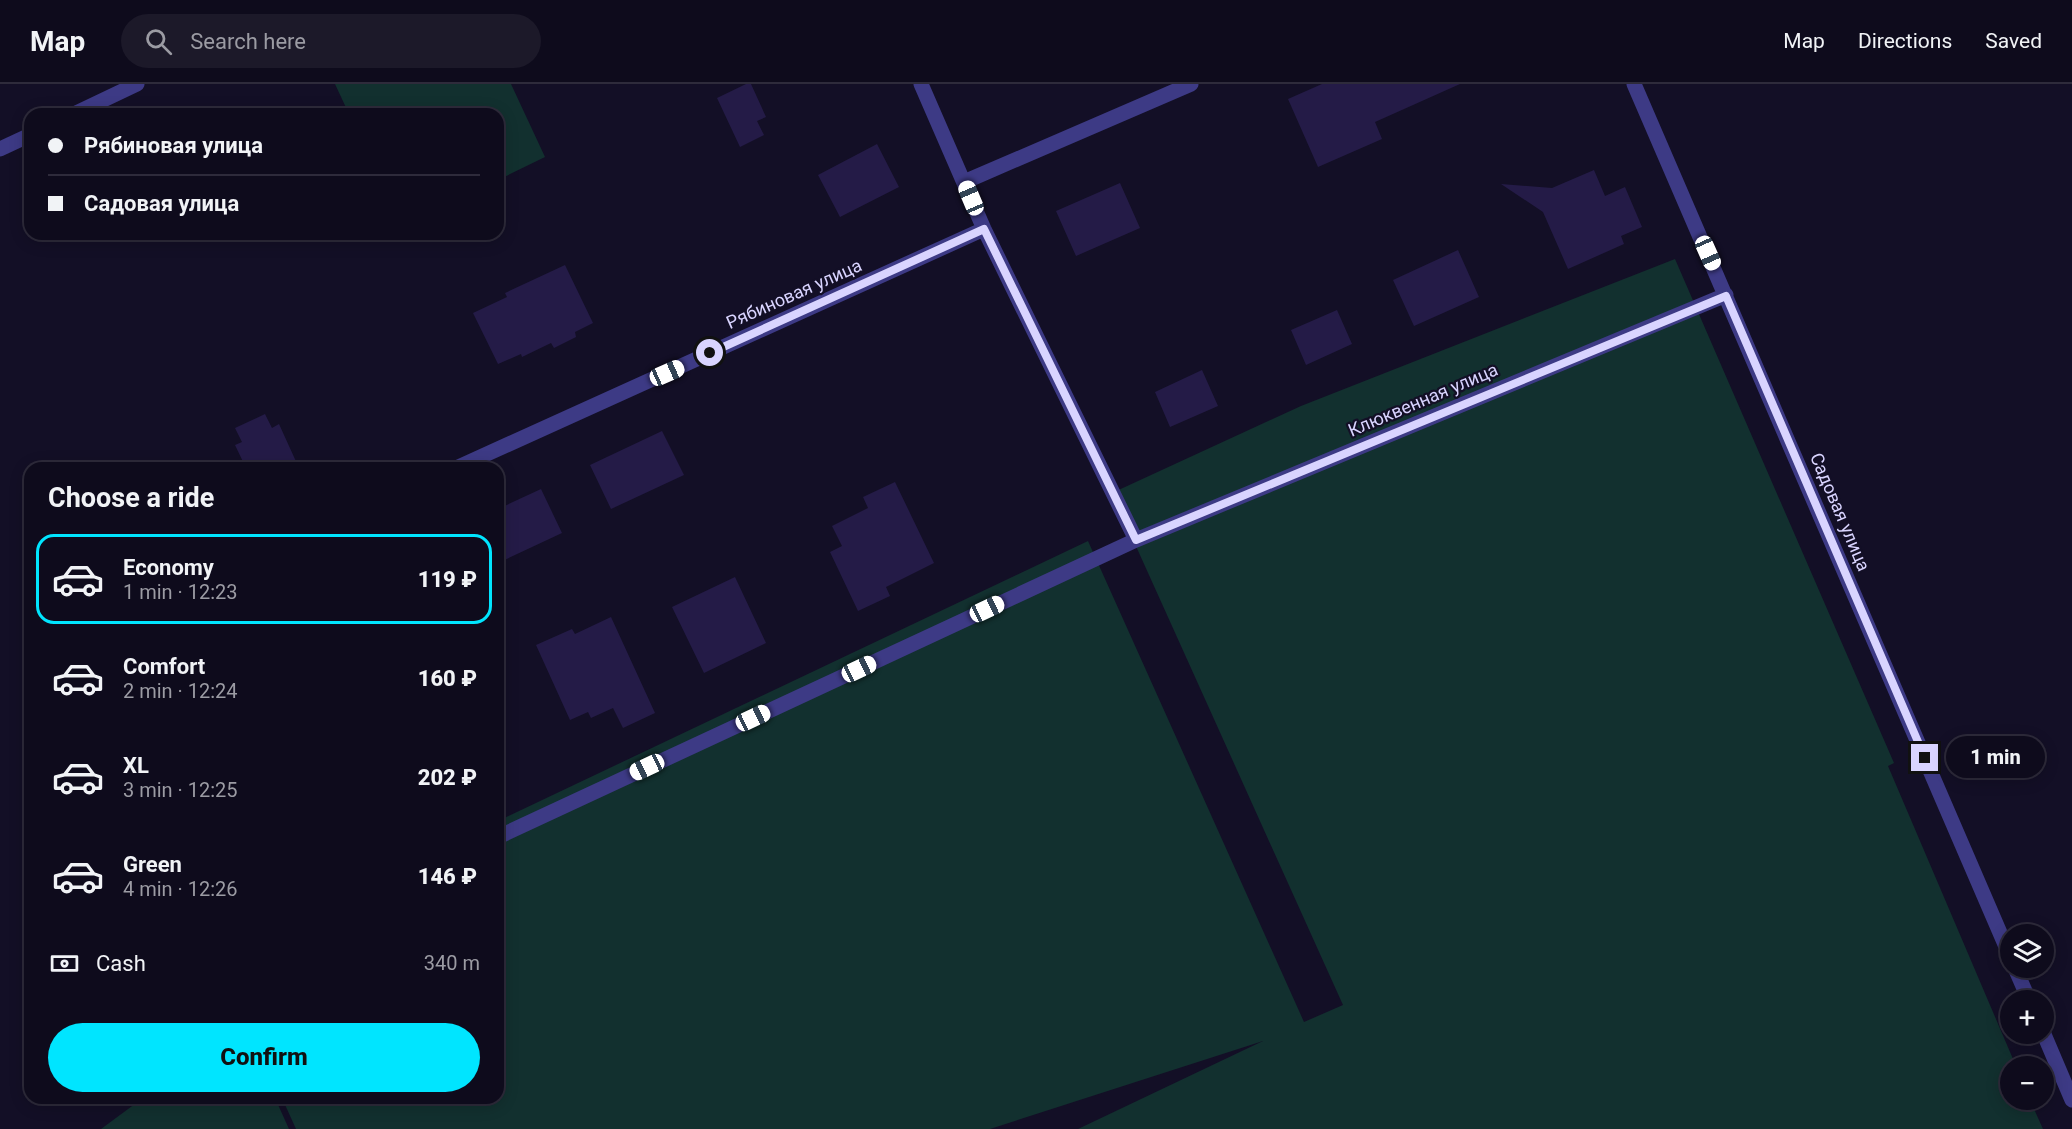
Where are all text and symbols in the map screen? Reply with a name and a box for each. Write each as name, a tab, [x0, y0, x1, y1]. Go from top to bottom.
search box	[121, 14, 541, 68]
text: Map	[30, 25, 85, 58]
icon: search	[142, 25, 175, 58]
text: Search here	[190, 29, 306, 54]
text: Map	[1783, 29, 1825, 53]
text: Directions	[1858, 29, 1952, 53]
text: Saved	[1985, 29, 2042, 53]
text: Рябиновая улица	[84, 133, 263, 158]
car	[956, 178, 986, 218]
text: Садовая улица	[84, 191, 239, 216]
car	[1692, 233, 1724, 273]
street label: Рябиновая улица	[723, 254, 865, 333]
route start	[696, 339, 723, 366]
car	[647, 357, 687, 389]
street label: Клюквенная улица	[1345, 359, 1501, 441]
street label: Садовая улица	[1806, 449, 1875, 574]
text: Choose a ride	[48, 482, 214, 514]
icon: car	[51, 552, 105, 606]
text: Economy	[123, 555, 214, 580]
text: 119 ₽	[418, 567, 477, 592]
text: 1 min · 12:23	[123, 580, 238, 604]
car	[967, 593, 1007, 625]
icon: car	[51, 651, 105, 705]
car	[839, 653, 879, 685]
text: Comfort	[123, 654, 205, 679]
text: 160 ₽	[418, 666, 477, 691]
text: 2 min · 12:24	[123, 679, 238, 703]
car	[733, 702, 773, 734]
callout: 1 min	[1946, 737, 2045, 779]
route end	[1911, 744, 1938, 771]
text: 1 min	[1970, 745, 2021, 769]
icon: car	[51, 750, 105, 804]
car	[627, 751, 667, 783]
text: XL	[123, 753, 149, 778]
text: 202 ₽	[418, 765, 477, 790]
text: 3 min · 12:25	[123, 778, 238, 802]
icon: car	[51, 849, 105, 903]
text: Green	[123, 852, 182, 877]
text: 146 ₽	[418, 864, 477, 889]
text: 4 min · 12:26	[123, 877, 238, 901]
map controls	[2000, 924, 2054, 1110]
button: layers	[2000, 924, 2054, 978]
icon: cash	[48, 947, 81, 980]
text: Cash	[96, 951, 146, 976]
text: 340 m	[424, 951, 480, 975]
button: +	[2000, 990, 2054, 1044]
button: Confirm	[48, 1023, 480, 1092]
button: −	[2000, 1056, 2054, 1110]

